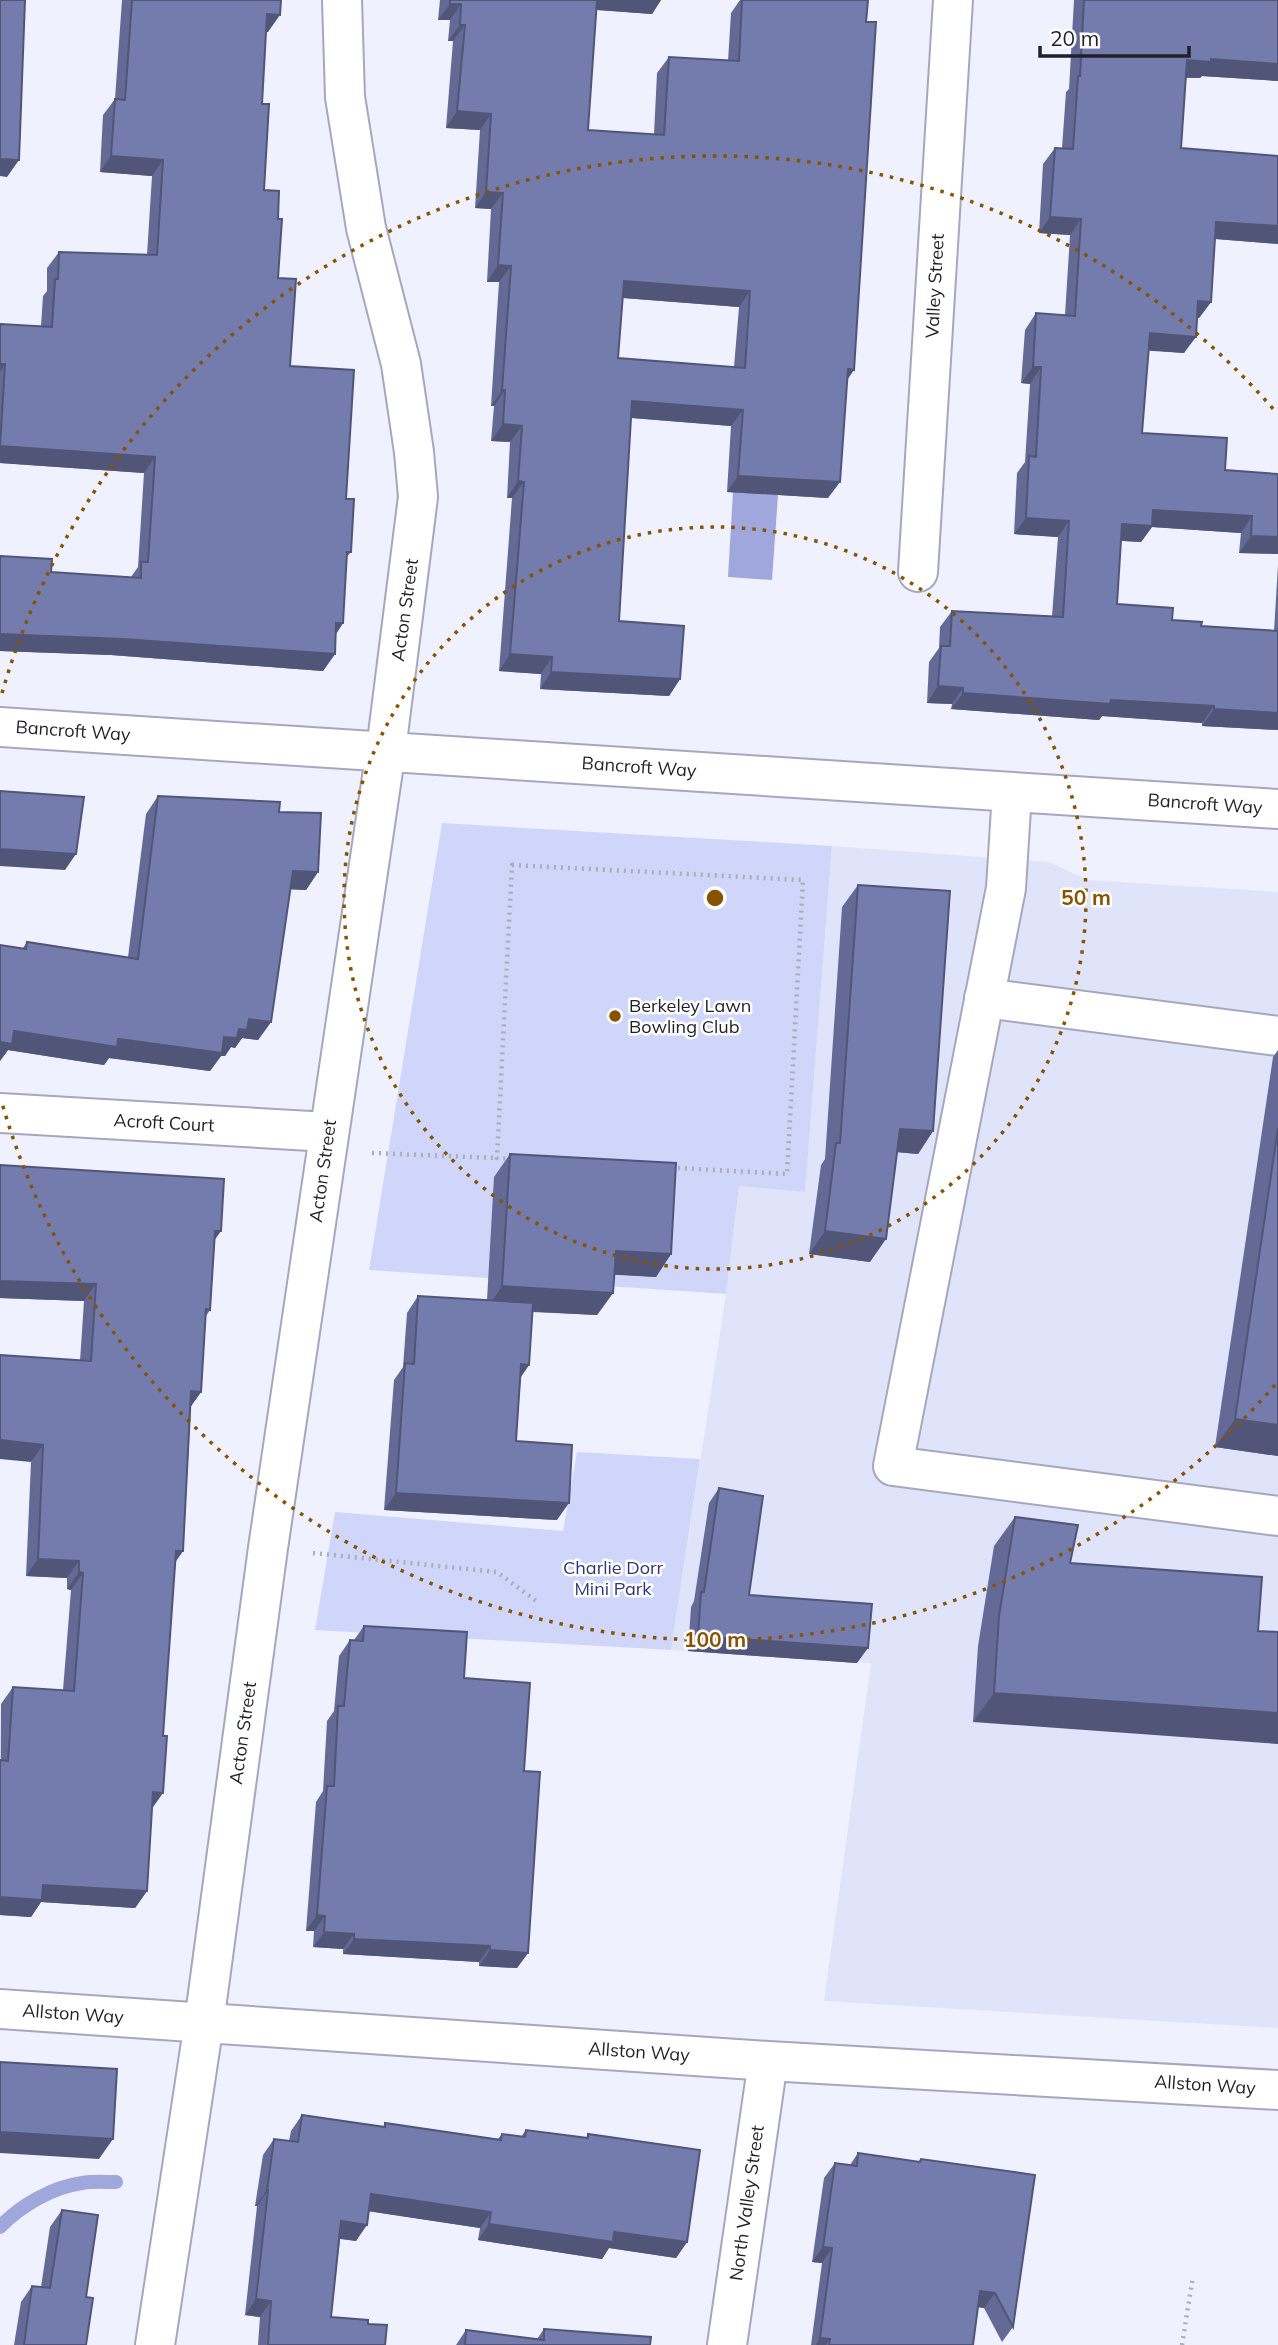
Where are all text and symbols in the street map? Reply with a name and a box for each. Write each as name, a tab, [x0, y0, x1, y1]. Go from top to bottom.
scale bar	[1040, 14, 1189, 58]
text: 20 m	[1050, 25, 1099, 51]
street label: Valley Street	[920, 233, 949, 339]
street label: Acton Street	[386, 557, 423, 663]
street label: Bancroft Way	[15, 715, 132, 746]
street label: Bancroft Way	[581, 751, 698, 782]
street label: Bancroft Way	[1147, 788, 1264, 819]
text: 50 m	[1061, 884, 1111, 910]
centre of rings	[703, 886, 727, 910]
place label: Berkeley Lawn Bowling Club	[629, 994, 751, 1038]
marker: Berkeley Lawn Bowling Club	[607, 1008, 623, 1024]
street label: Acroft Court	[113, 1108, 215, 1137]
street label: Acton Street	[304, 1118, 341, 1224]
park label: Charlie Dorr Mini Park	[563, 1556, 663, 1600]
text: 100 m	[684, 1626, 746, 1652]
street label: Acton Street	[224, 1680, 261, 1786]
street label: Allston Way	[22, 1998, 125, 2029]
street label: Allston Way	[588, 2036, 691, 2067]
street label: Allston Way	[1154, 2069, 1257, 2100]
street label: North Valley Street	[724, 2124, 769, 2282]

